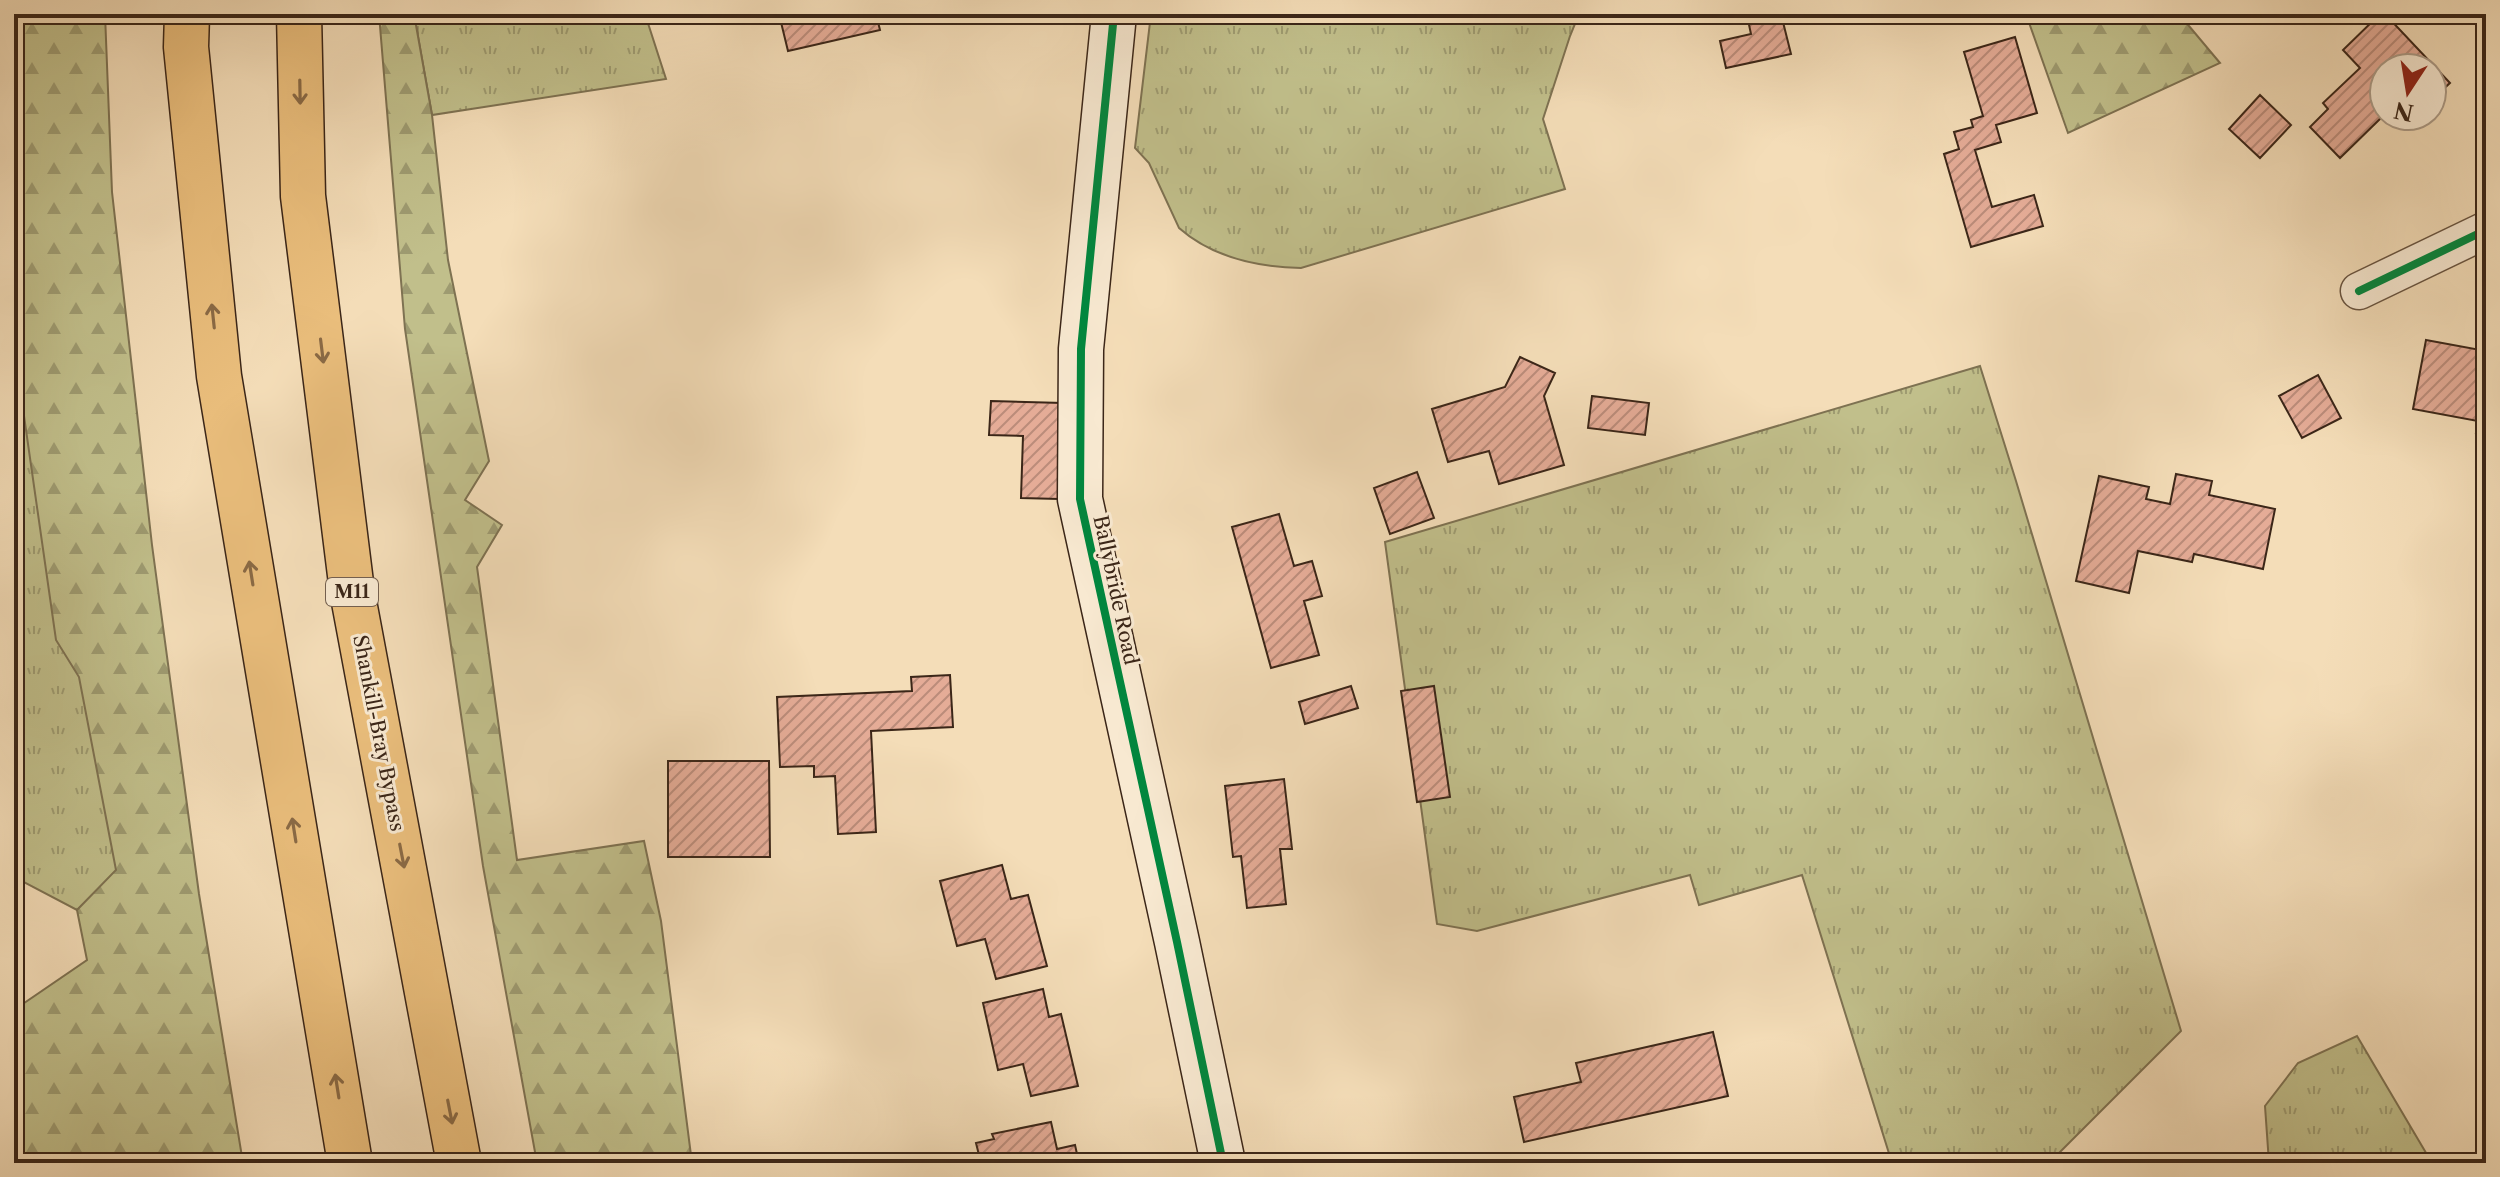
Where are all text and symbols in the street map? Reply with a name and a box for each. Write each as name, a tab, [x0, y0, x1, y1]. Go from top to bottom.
north arrow	[2368, 52, 2448, 132]
one-way arrow	[293, 78, 308, 105]
text: N	[2392, 96, 2416, 126]
one-way arrow	[205, 303, 220, 330]
one-way arrow	[315, 338, 330, 363]
street label: Ballybride Road	[1088, 513, 1144, 667]
one-way arrow	[243, 561, 258, 586]
road number: M11	[326, 578, 378, 606]
street label: Shankill-Bray Bypass	[348, 633, 410, 833]
one-way arrow	[286, 817, 301, 843]
one-way arrow	[395, 843, 410, 869]
one-way arrow	[329, 1074, 344, 1099]
one-way arrow	[443, 1099, 458, 1124]

